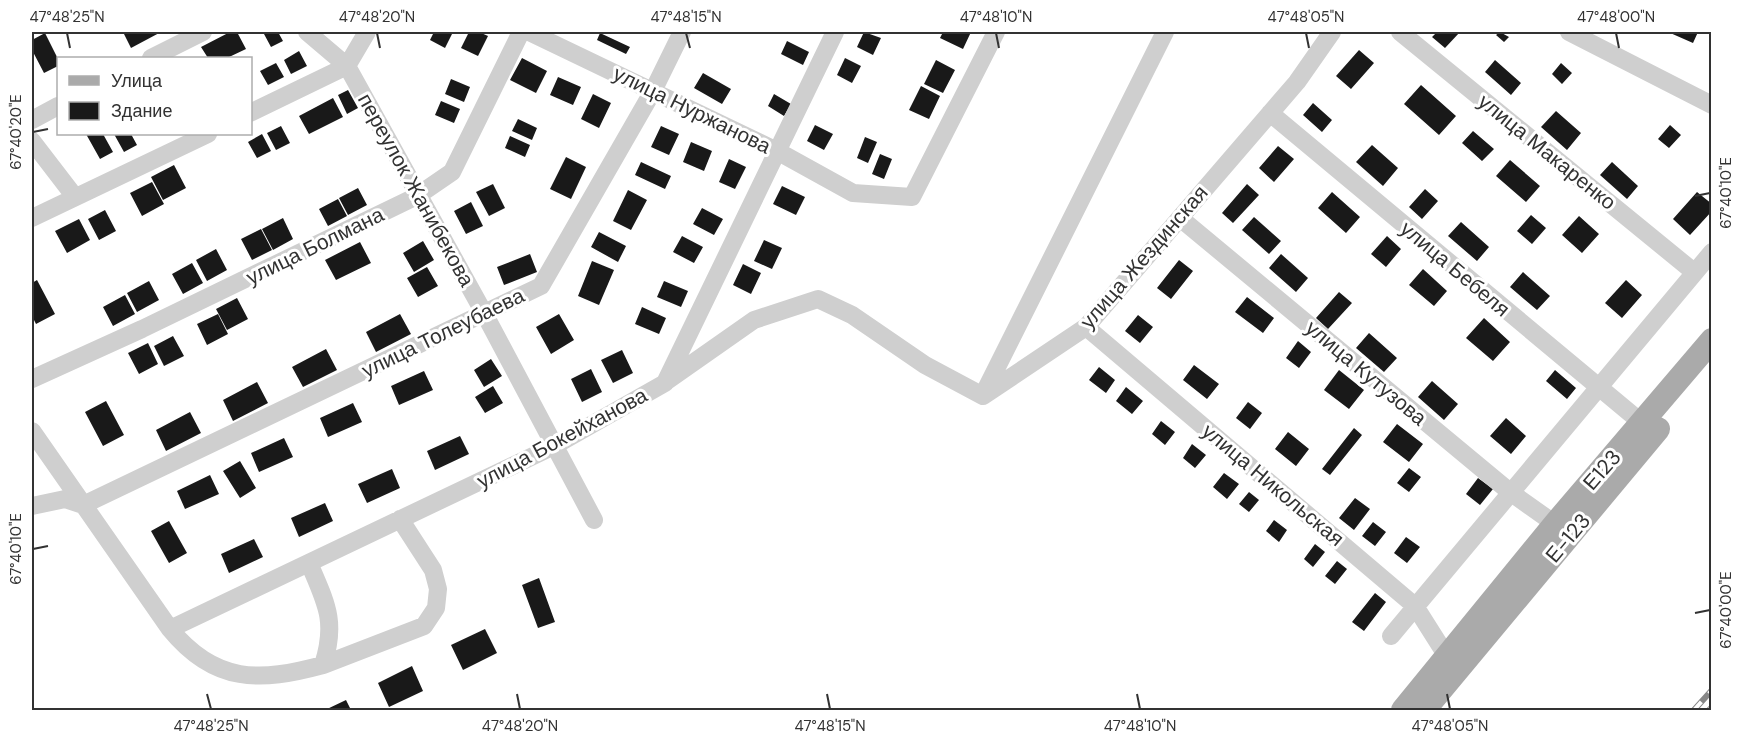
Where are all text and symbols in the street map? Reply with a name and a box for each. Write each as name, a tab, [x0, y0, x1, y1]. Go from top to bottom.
text: 47°48'25"N	[29, 7, 105, 27]
text: 47°48'20"N	[339, 7, 415, 27]
text: 47°48'15"N	[650, 7, 722, 27]
text: 47°48'10"N	[960, 7, 1032, 27]
text: 47°48'05"N	[1268, 7, 1344, 27]
text: 47°48'00"N	[1577, 7, 1655, 27]
legend	[57, 57, 252, 135]
street label: улица Нуржанова	[609, 60, 776, 160]
text: Улица	[111, 69, 163, 93]
street label: переулок Жанибекова	[351, 88, 481, 292]
street label: улица Макаренко	[1472, 88, 1622, 216]
text: 67°40'20"E	[6, 94, 26, 170]
text: Здание	[111, 99, 172, 123]
text: 67°40'10"E	[1716, 157, 1736, 229]
street label: улица Жездинская	[1074, 179, 1214, 335]
street label: улица Болмана	[241, 200, 389, 291]
street label: улица Бебеля	[1394, 215, 1516, 323]
street label: улица Толеубаева	[357, 281, 529, 385]
street label: улица Кутузова	[1300, 314, 1433, 432]
street label: улица Бокейханова	[472, 381, 652, 495]
street label: улица Никольская	[1196, 417, 1350, 553]
street label: Е123	[1577, 444, 1627, 496]
street label: Е-123	[1539, 507, 1597, 569]
text: 67°40'10"E	[6, 513, 26, 585]
text: 67°40'00"E	[1716, 571, 1736, 649]
text: 47°48'25"N	[173, 716, 249, 736]
text: 47°48'20"N	[482, 716, 558, 736]
text: 47°48'15"N	[794, 716, 866, 736]
text: 47°48'10"N	[1104, 716, 1176, 736]
text: 47°48'05"N	[1412, 716, 1488, 736]

